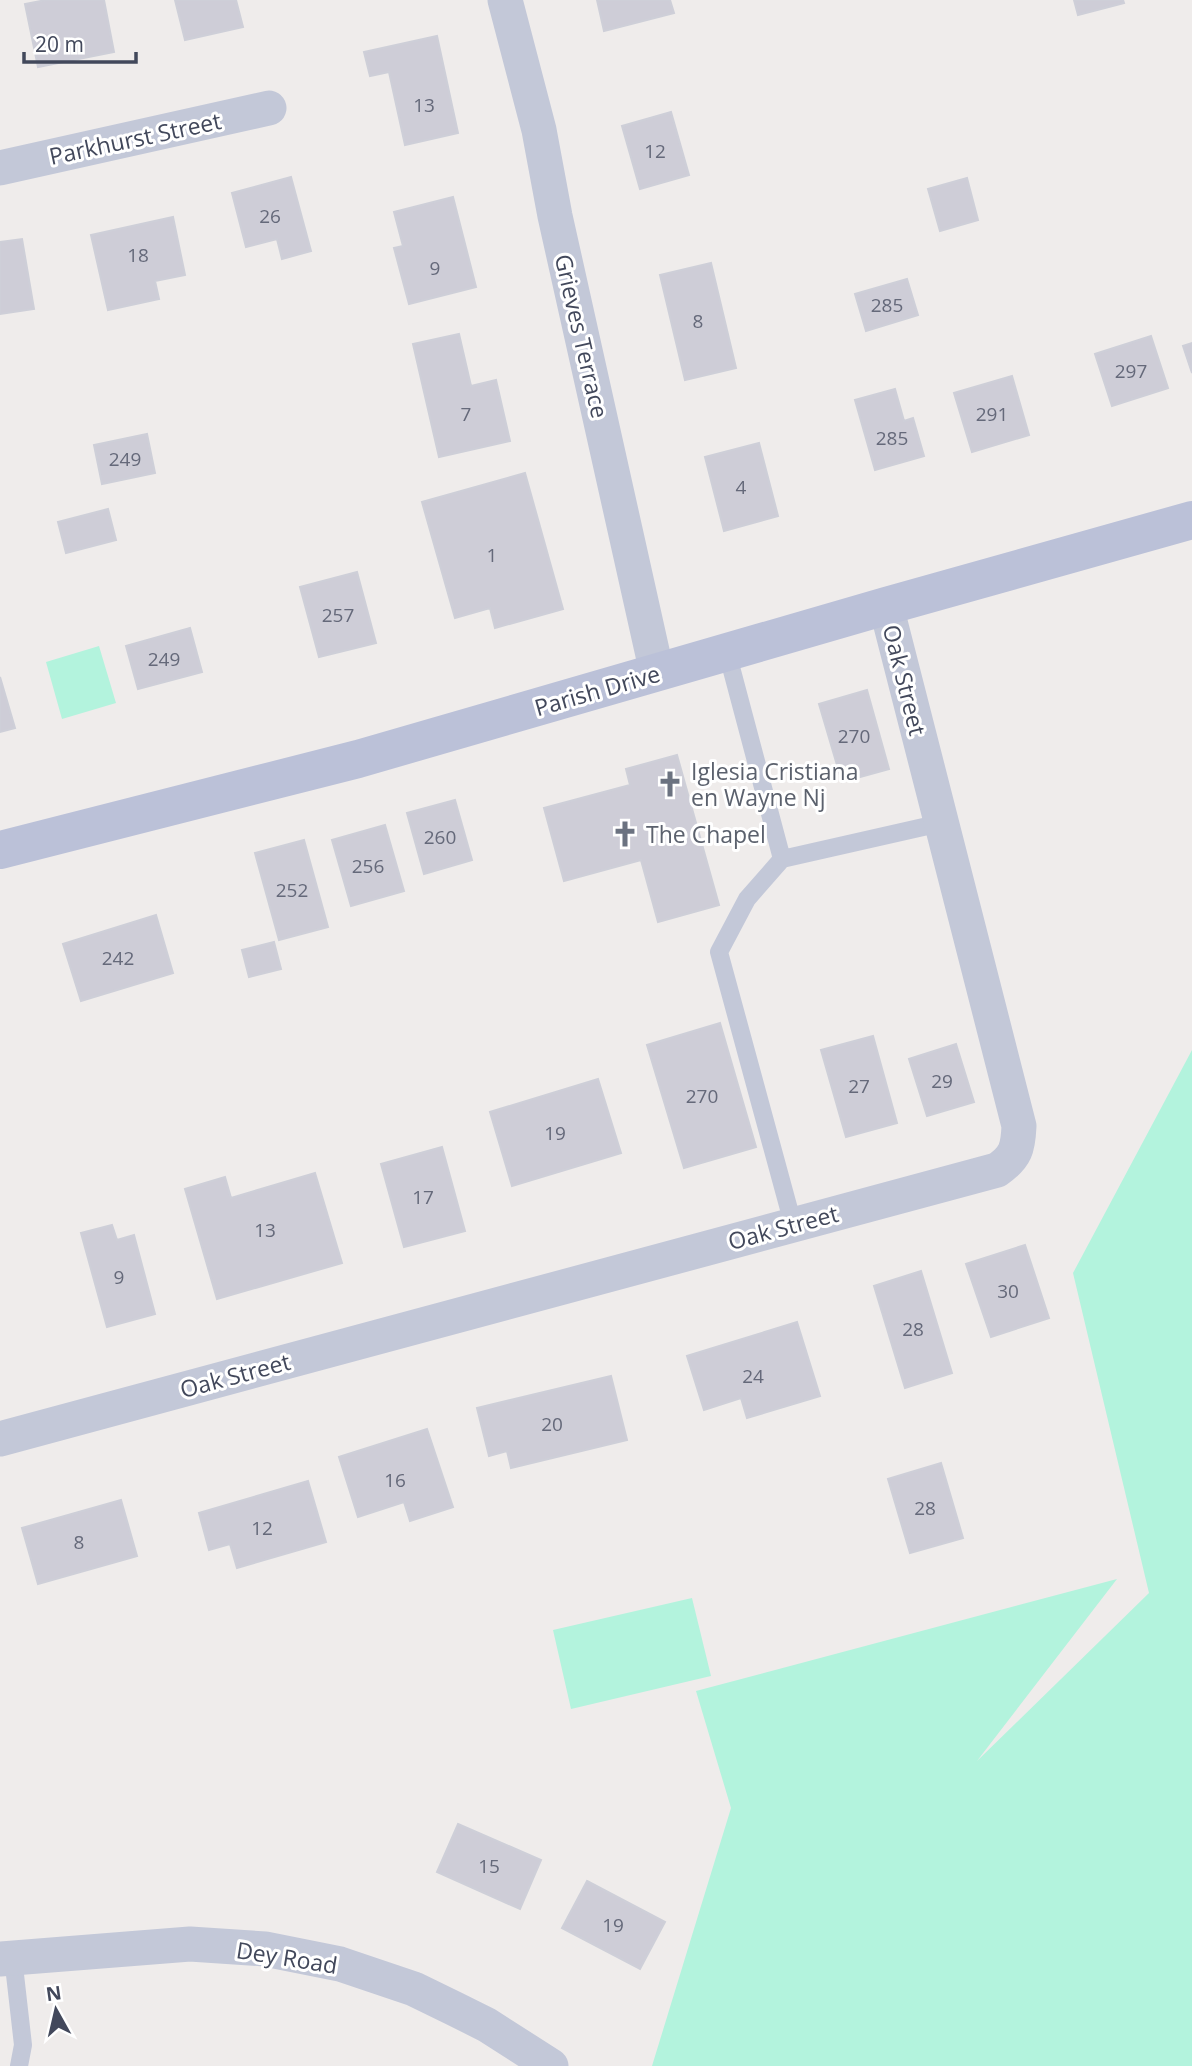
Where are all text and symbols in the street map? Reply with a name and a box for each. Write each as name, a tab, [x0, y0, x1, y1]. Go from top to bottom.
scale bar	[24, 21, 136, 65]
text: 20 m	[35, 30, 84, 58]
house number: 13	[413, 92, 435, 118]
street label: Parkhurst Street	[46, 104, 224, 172]
house number: 12	[644, 138, 666, 164]
house number: 26	[259, 203, 281, 229]
house number: 18	[127, 242, 149, 268]
street label: Grieves Terrace	[548, 251, 616, 421]
house number: 9	[430, 255, 440, 281]
house number: 285	[871, 292, 903, 318]
house number: 8	[693, 308, 703, 334]
house number: 297	[1115, 358, 1147, 384]
house number: 7	[461, 401, 471, 427]
house number: 291	[976, 401, 1008, 427]
house number: 285	[876, 425, 908, 451]
house number: 249	[109, 446, 141, 472]
house number: 4	[736, 474, 747, 500]
house number: 1	[487, 542, 497, 568]
house number: 257	[322, 602, 354, 628]
street label: Oak Street	[876, 621, 934, 739]
house number: 249	[148, 646, 180, 672]
street label: Parish Drive	[531, 657, 663, 723]
house number: 270	[838, 723, 870, 749]
place label: Iglesia Cristiana en Wayne Nj	[691, 755, 858, 813]
church icon: Iglesia Cristiana en Wayne Nj	[655, 769, 685, 799]
place label: The Chapel	[646, 818, 766, 850]
church icon: The Chapel	[610, 819, 640, 849]
house number: 260	[424, 824, 456, 850]
house number: 256	[352, 853, 384, 879]
house number: 252	[276, 877, 308, 903]
house number: 242	[102, 945, 134, 971]
house number: 29	[931, 1068, 953, 1094]
house number: 27	[848, 1073, 870, 1099]
house number: 270	[686, 1083, 718, 1109]
house number: 19	[544, 1120, 566, 1146]
house number: 17	[412, 1184, 434, 1210]
street label: Oak Street	[724, 1197, 842, 1257]
house number: 13	[254, 1217, 276, 1243]
house number: 9	[114, 1264, 124, 1290]
house number: 30	[997, 1278, 1019, 1304]
house number: 28	[902, 1316, 924, 1342]
street label: Oak Street	[176, 1345, 294, 1405]
house number: 24	[742, 1363, 764, 1389]
house number: 20	[541, 1411, 563, 1437]
house number: 16	[384, 1467, 406, 1493]
house number: 28	[914, 1495, 936, 1521]
house number: 12	[251, 1515, 273, 1541]
house number: 8	[74, 1529, 84, 1555]
house number: 15	[478, 1853, 500, 1879]
house number: 19	[602, 1912, 624, 1938]
street label: Dey Road	[234, 1933, 340, 1981]
north arrow	[21, 1975, 91, 2045]
text: N	[44, 1979, 63, 2007]

